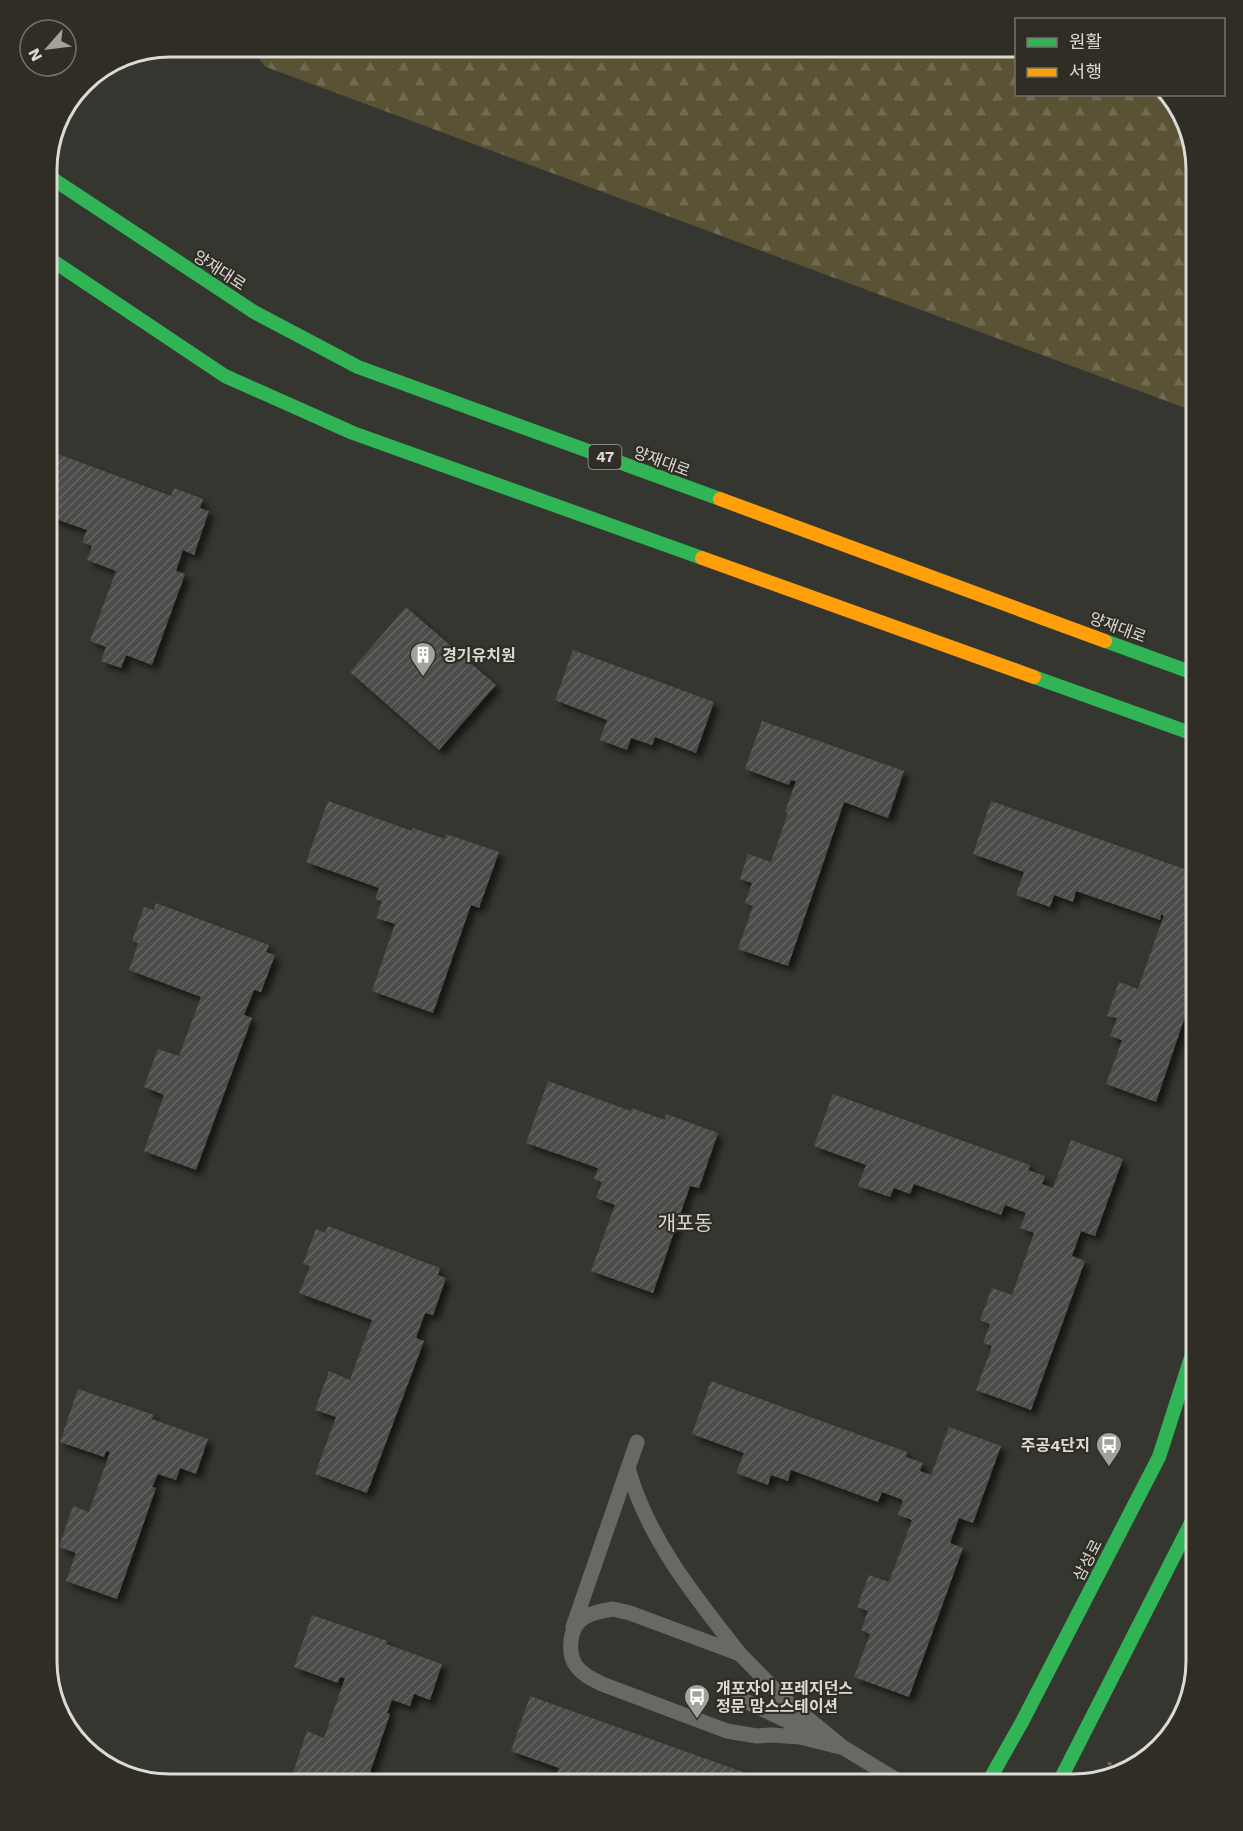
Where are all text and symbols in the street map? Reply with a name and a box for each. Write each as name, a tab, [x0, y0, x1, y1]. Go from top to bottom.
north arrow	[18, 18, 78, 78]
legend	[1015, 18, 1225, 96]
text: 원활	[1069, 31, 1102, 52]
text: N	[24, 45, 46, 65]
text: 서행	[1069, 61, 1102, 82]
street label: 양재대로	[190, 246, 250, 295]
street label: 양재대로	[631, 442, 693, 481]
road number: 47	[588, 445, 622, 469]
street label: 양재대로	[1087, 608, 1149, 647]
building icon: 경기유치원	[408, 640, 438, 678]
place label: 경기유치원	[442, 646, 516, 665]
district label: 개포동	[657, 1211, 713, 1235]
bus stop icon: 주공4단지	[1094, 1430, 1124, 1468]
place label: 주공4단지	[1021, 1436, 1090, 1455]
street label: 삼성로	[1069, 1536, 1106, 1584]
place label: 개포자이 프레지던스 정문 맘스스테이션	[716, 1679, 853, 1716]
bus stop icon: 개포자이 프레지던스 정문 맘스스테이션	[682, 1682, 712, 1720]

